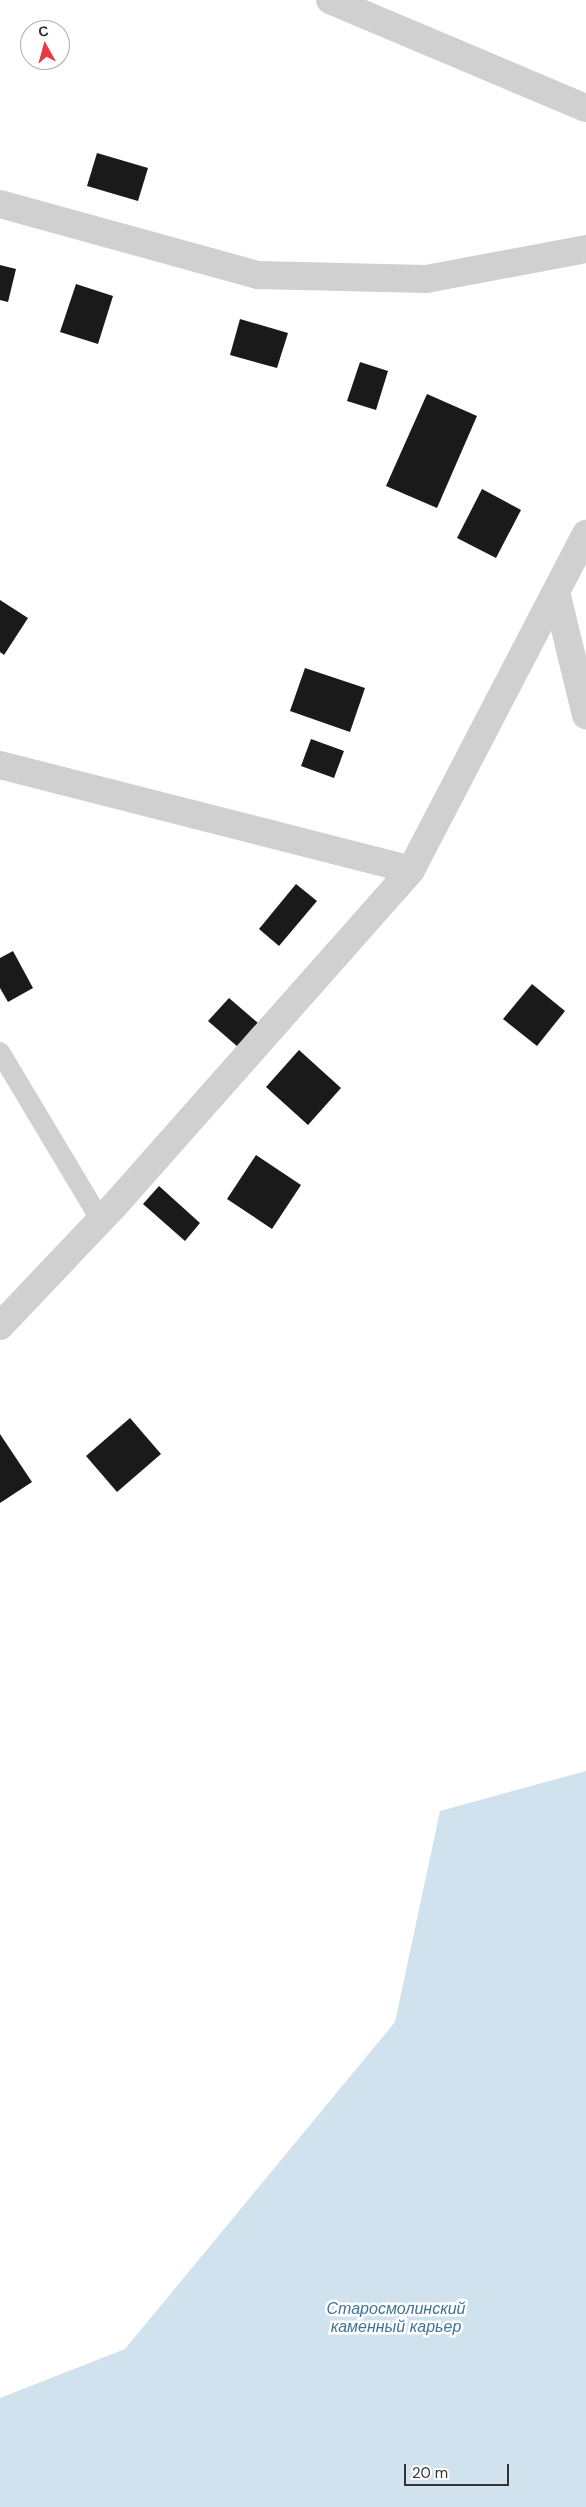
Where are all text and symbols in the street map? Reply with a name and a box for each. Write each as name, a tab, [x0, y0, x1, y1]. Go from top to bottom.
north arrow	[20, 20, 70, 70]
text: С	[37, 22, 49, 41]
water label: Старосмолинский каменный карьер	[327, 2299, 465, 2337]
scale bar	[406, 2454, 511, 2486]
text: 20 m	[412, 2463, 448, 2483]

